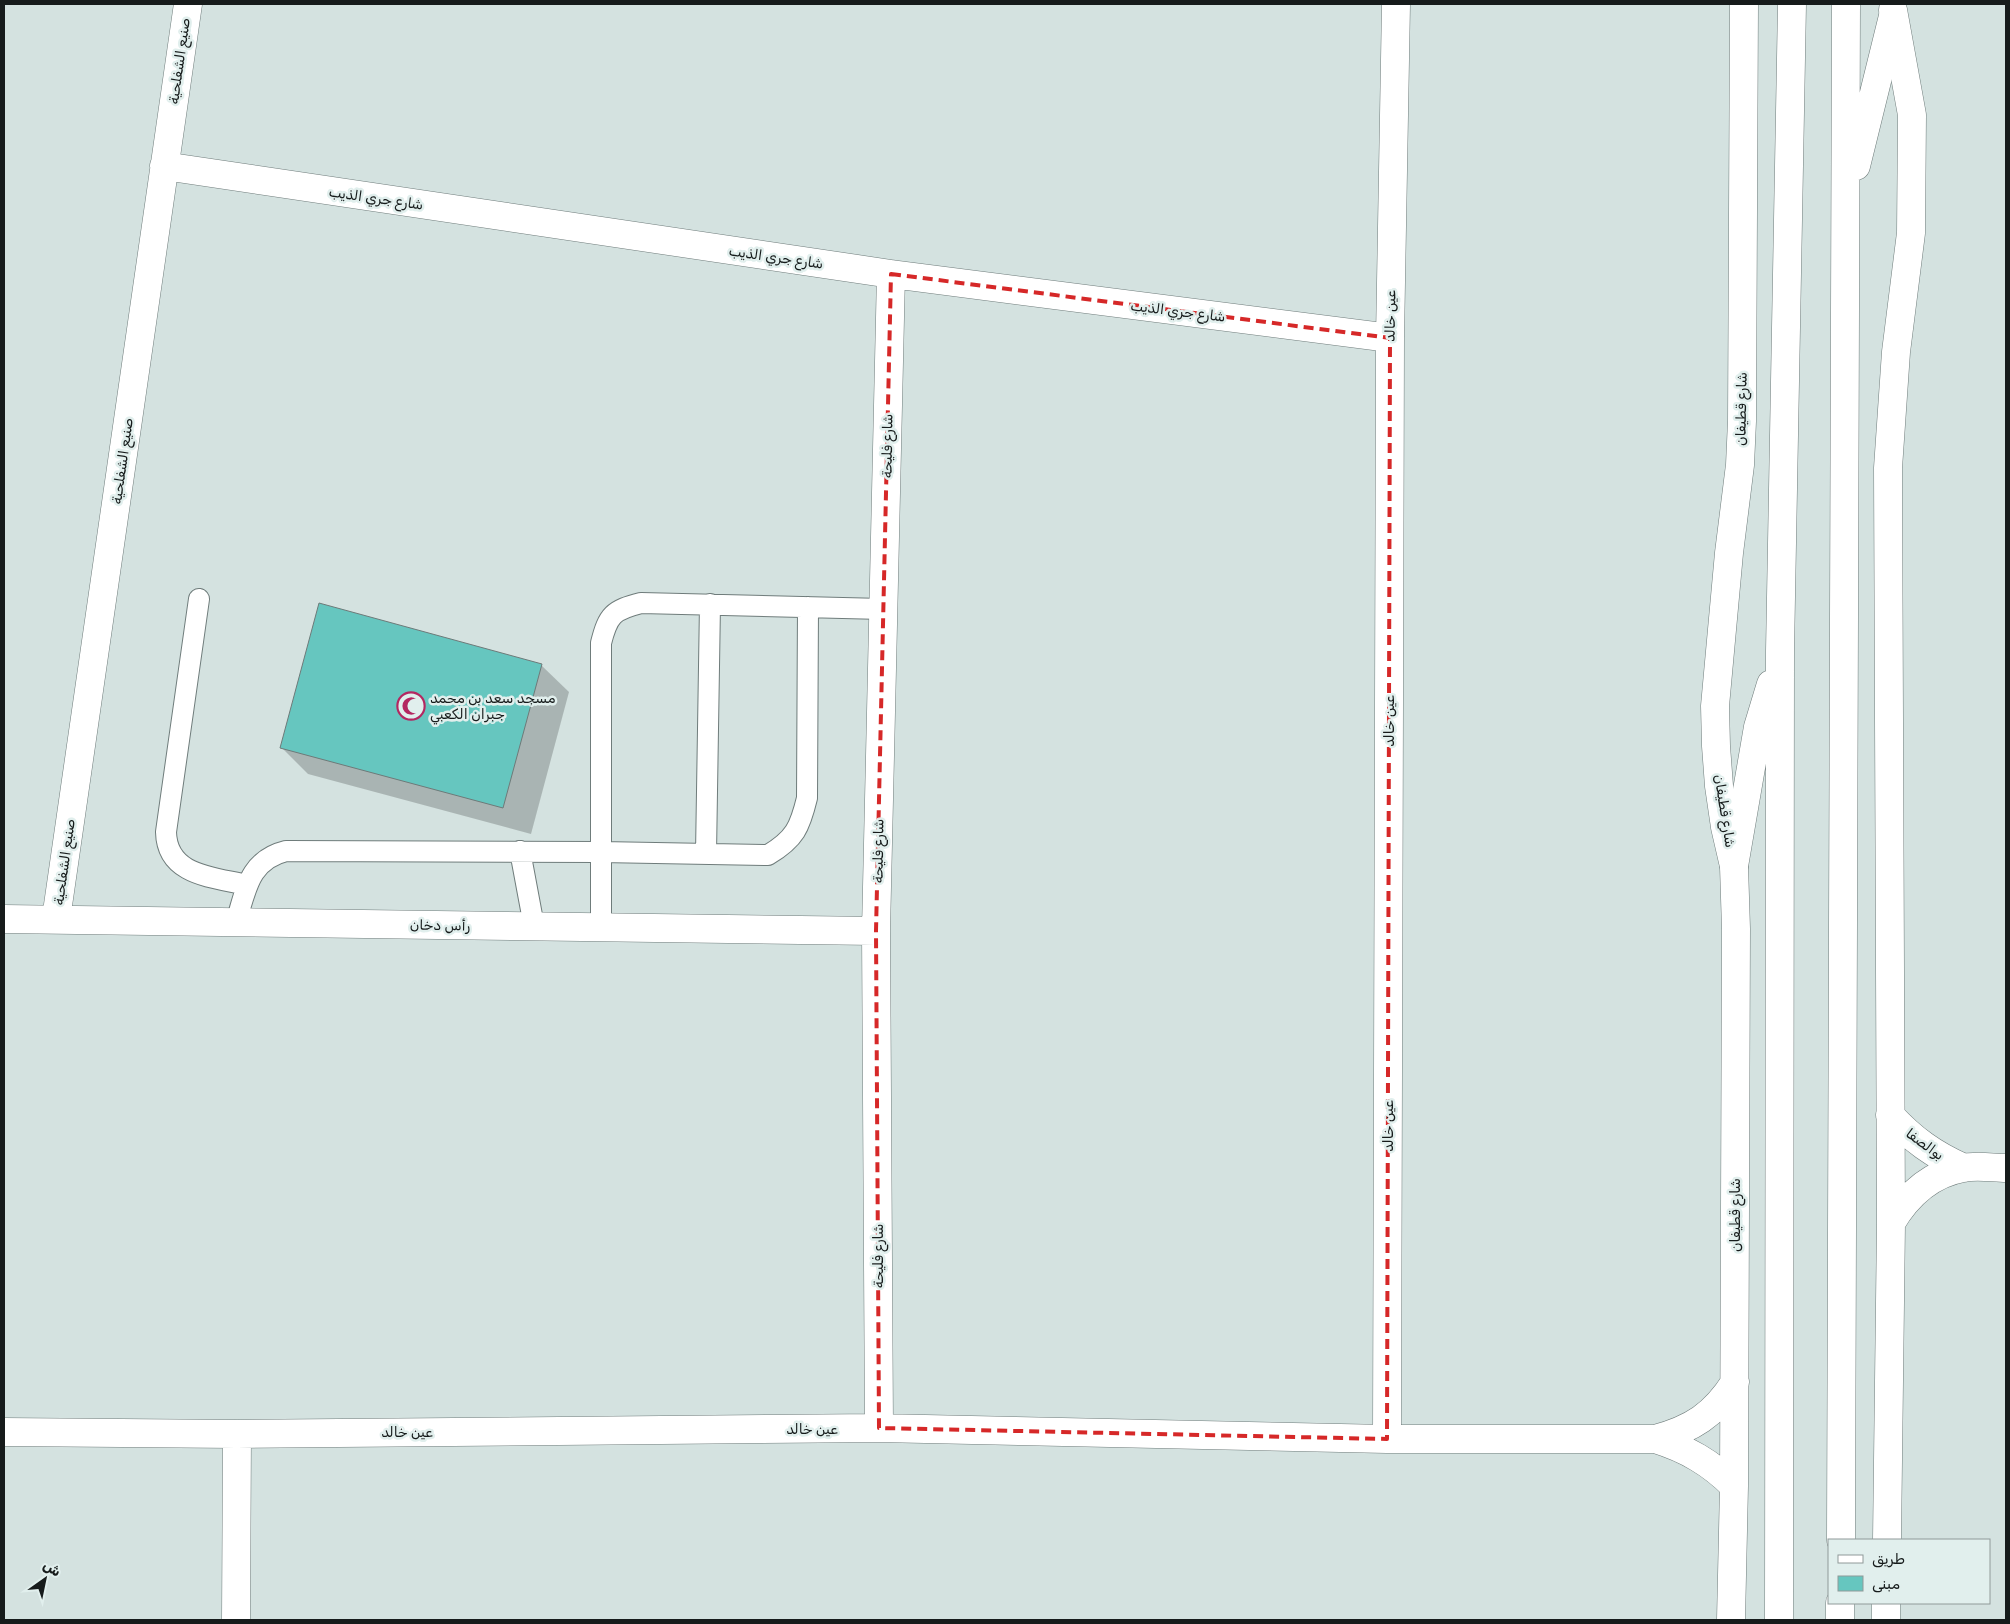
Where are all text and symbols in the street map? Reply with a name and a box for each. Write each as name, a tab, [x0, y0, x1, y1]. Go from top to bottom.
street label: صنيع الشفلحية	[165, 17, 196, 106]
street label: شارع جري الذيب	[327, 183, 424, 216]
street label: شارع جري الذيب	[727, 242, 824, 275]
street label: عين خالد	[1382, 290, 1399, 342]
street label: شارع جري الذيب	[1129, 297, 1226, 328]
street label: شارع قطيفان	[1732, 372, 1753, 446]
street label: شارع فليحة	[878, 414, 899, 478]
street label: صنيع الشفلحية	[108, 417, 139, 506]
place label: مسجد سعد بن محمد جبران الكعبي	[430, 690, 556, 725]
mosque icon: مسجد سعد بن محمد جبران الكعبي	[396, 691, 426, 721]
street label: عين خالد	[1381, 695, 1398, 747]
street label: شارع قطيفان	[1708, 773, 1739, 849]
street label: صنيع الشفلحية	[50, 818, 81, 907]
street label: شارع فليحة	[869, 819, 890, 883]
street label: رأس دخان	[410, 916, 470, 935]
street label: عين خالد	[1380, 1100, 1397, 1152]
street label: بوالصفا	[1902, 1125, 1947, 1164]
street label: شارع قطيفان	[1727, 1178, 1746, 1252]
street label: شارع فليحة	[870, 1224, 889, 1288]
street label: عين خالد	[786, 1421, 838, 1438]
street label: عين خالد	[381, 1424, 433, 1441]
legend	[1828, 1539, 1990, 1604]
text: طريق	[1872, 1550, 1905, 1568]
north arrow	[20, 1554, 70, 1604]
text: ش	[40, 1557, 64, 1581]
text: مبنى	[1872, 1575, 1900, 1593]

